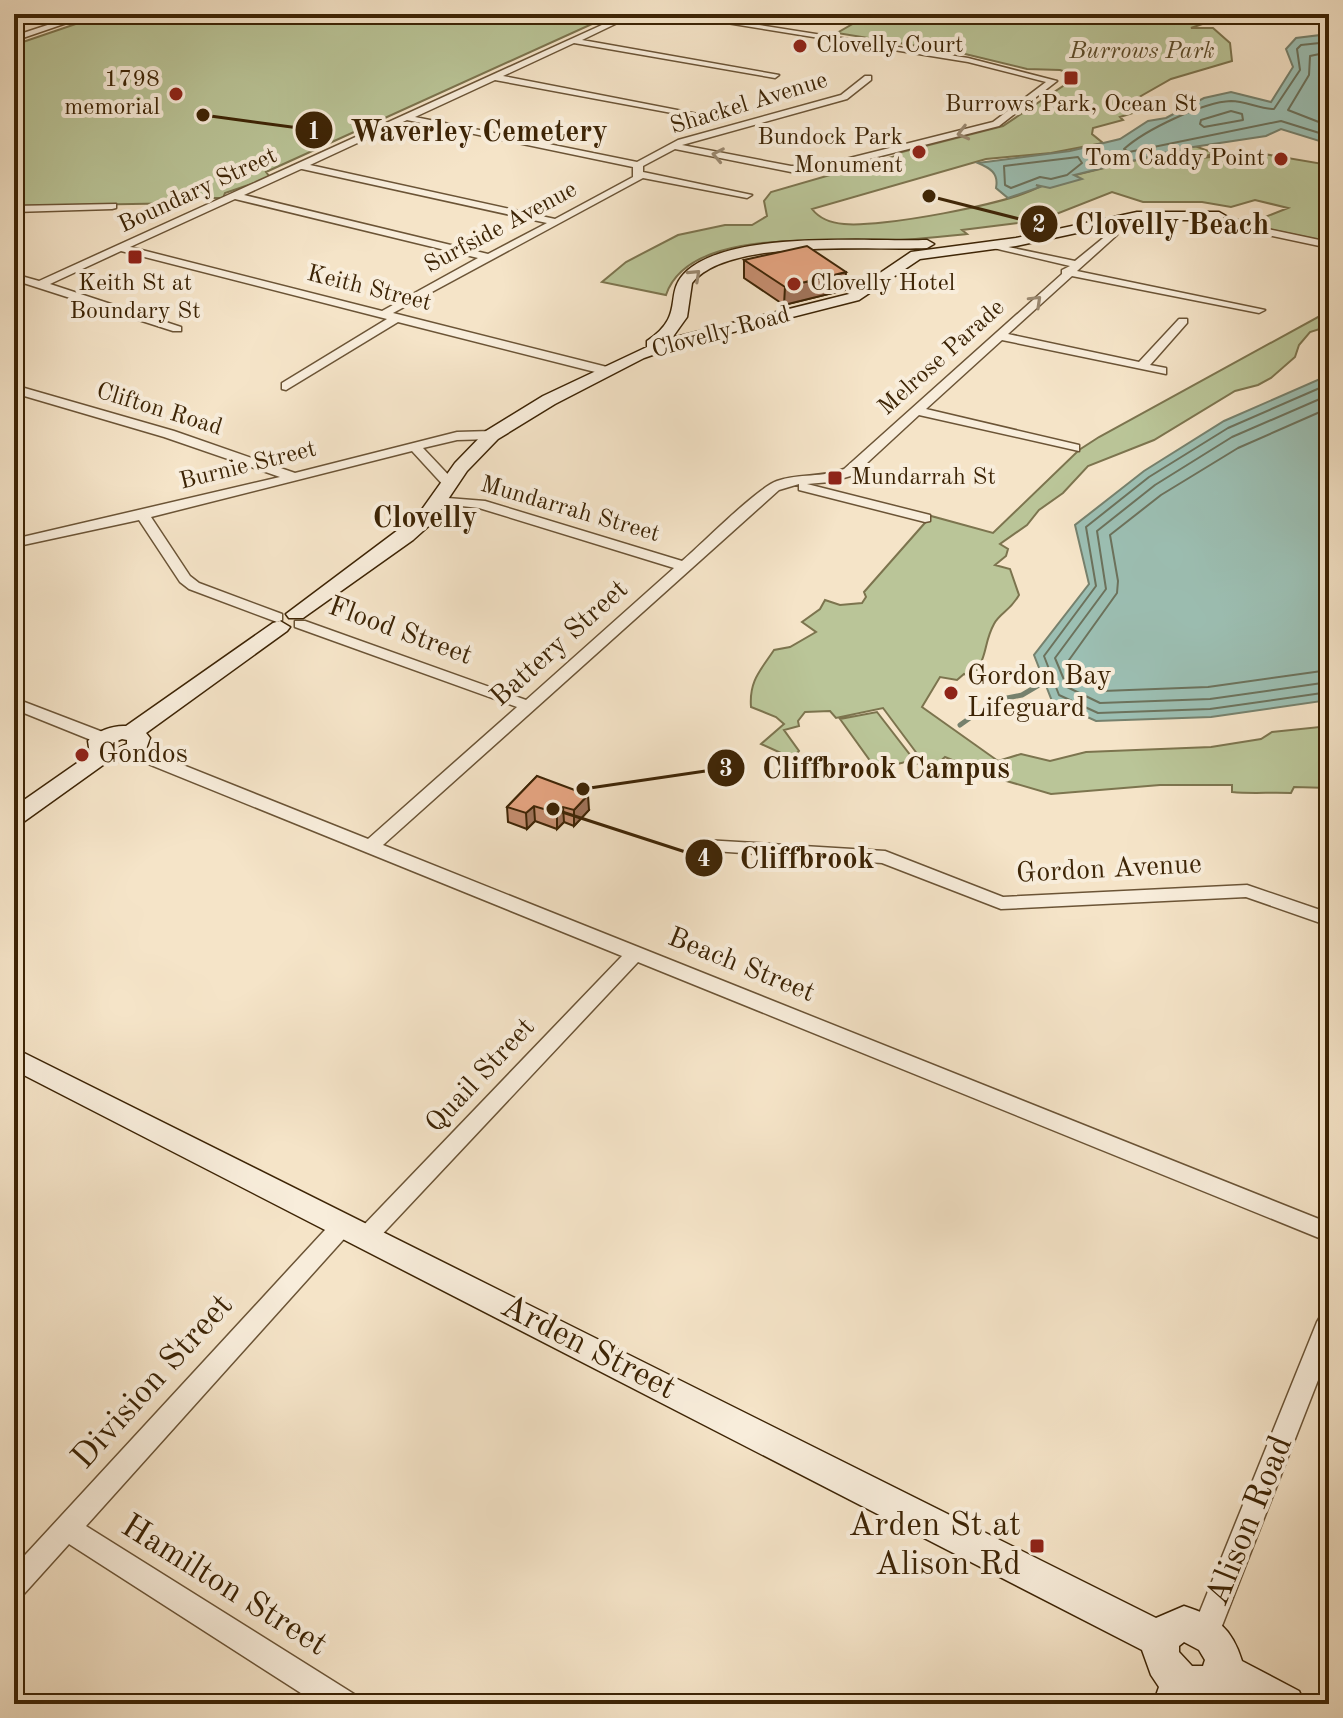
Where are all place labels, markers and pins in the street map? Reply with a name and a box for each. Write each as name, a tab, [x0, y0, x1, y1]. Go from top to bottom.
place label: Clovelly Court	[816, 34, 964, 58]
marker: Clovelly Court	[791, 37, 809, 55]
place label: 1798 memorial	[64, 68, 160, 120]
marker: Burrows Park, Ocean St	[1062, 69, 1080, 87]
marker: 1798 memorial	[167, 85, 185, 103]
place label: Burrows Park, Ocean St	[945, 93, 1197, 117]
callout: Waverley Cemetery	[294, 103, 624, 157]
place label: Bundock Park Monument	[757, 126, 903, 178]
marker: Bundock Park Monument	[910, 143, 928, 161]
place label: Tom Caddy Point	[1085, 147, 1265, 171]
marker: Tom Caddy Point	[1272, 150, 1290, 168]
callout: Clovelly Beach	[1019, 197, 1286, 251]
marker: Keith St at Boundary St	[126, 248, 144, 266]
place label: Keith St at Boundary St	[69, 272, 201, 324]
place label: Clovelly Hotel	[810, 272, 955, 296]
marker: Clovelly Hotel	[785, 275, 803, 293]
place label: Mundarrah St	[851, 466, 996, 490]
marker: Mundarrah St	[826, 469, 844, 487]
place label: Gordon Bay Lifeguard	[967, 663, 1112, 723]
marker: Gordon Bay Lifeguard	[942, 684, 960, 702]
place label: Gondos	[98, 741, 188, 769]
callout: Cliffbrook Campus	[706, 741, 1026, 795]
marker: Gondos	[73, 746, 91, 764]
callout: Cliffbrook	[684, 831, 891, 885]
place label: Arden St at Alison Rd	[849, 1509, 1021, 1582]
marker: Arden St at Alison Rd	[1028, 1537, 1046, 1555]

